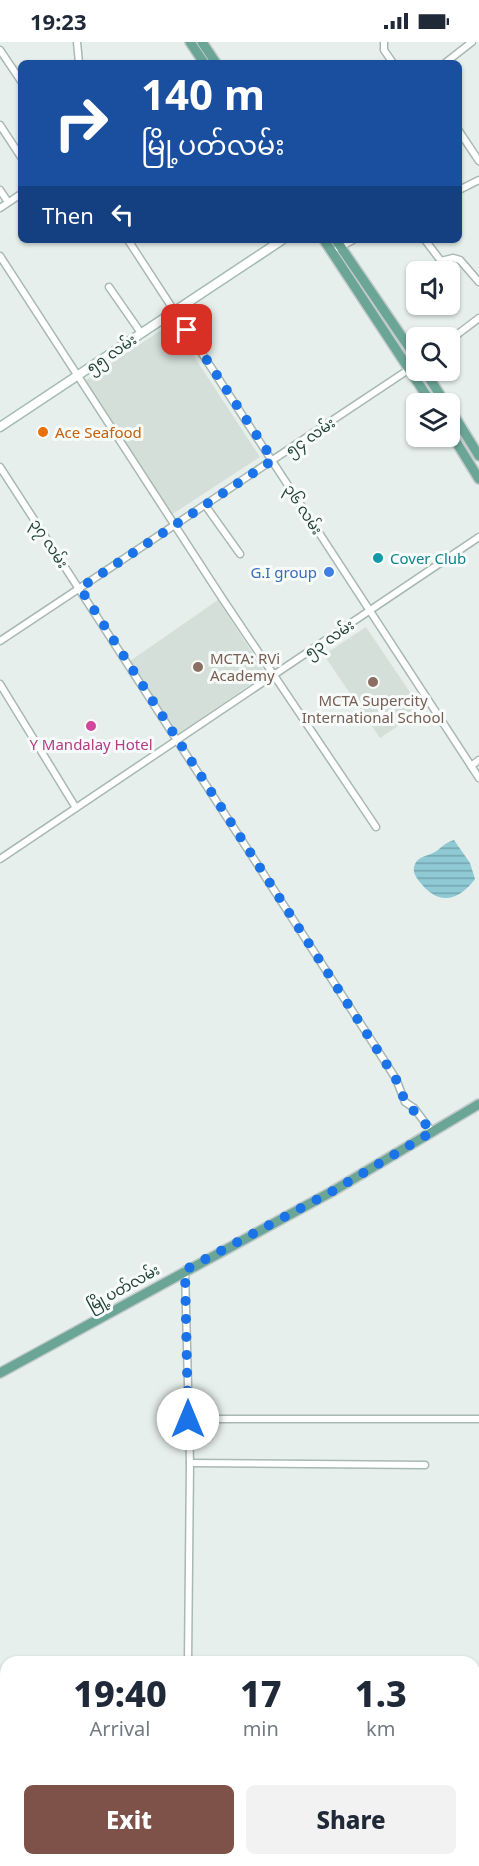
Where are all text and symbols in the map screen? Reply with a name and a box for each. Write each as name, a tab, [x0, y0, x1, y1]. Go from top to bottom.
text: 19:23	[30, 6, 87, 36]
text: 140 m	[141, 65, 265, 122]
icon: right	[42, 84, 120, 162]
text: မြို့ပတ်လမ်း	[141, 126, 285, 163]
icon: left	[106, 198, 139, 231]
text: Then	[42, 200, 94, 230]
map controls	[406, 261, 460, 447]
button: sound	[406, 261, 460, 315]
pin	[161, 304, 212, 355]
icon: arrive	[170, 313, 203, 346]
button: search	[406, 327, 460, 381]
street label: ၅၅ လမ်း	[82, 329, 142, 380]
button: layers	[406, 393, 460, 447]
street label: ၅၄ လမ်း	[281, 412, 340, 462]
place label: Ace Seafood	[55, 422, 142, 442]
marker: Ace Seafood	[36, 425, 50, 439]
street label: ၃၆ လမ်း	[278, 480, 328, 540]
street label: ၃၇ လမ်း	[24, 514, 73, 573]
place label: Cover Club	[390, 548, 466, 568]
marker: Cover Club	[371, 551, 385, 565]
place label: G.I group	[250, 562, 317, 582]
marker: G.I group	[322, 565, 336, 579]
street label: ၅၃ လမ်း	[300, 614, 359, 664]
place label: MCTA: RVi Academy	[210, 648, 280, 685]
marker: MCTA: RVi Academy	[191, 660, 205, 674]
marker: MCTA Supercity International School	[366, 675, 380, 689]
place label: MCTA Supercity International School	[302, 690, 444, 727]
marker: Y Mandalay Hotel	[84, 719, 98, 733]
place label: Y Mandalay Hotel	[29, 734, 153, 754]
street label: မြို့ပတ်လမ်း	[83, 1259, 164, 1318]
position arrow	[156, 1387, 220, 1451]
text: 19:40	[73, 1669, 167, 1718]
text: 17	[240, 1669, 282, 1718]
text: 1.3	[355, 1669, 407, 1718]
text: Arrival	[89, 1715, 150, 1742]
text: min	[243, 1715, 279, 1742]
text: km	[366, 1715, 395, 1742]
button: Exit	[24, 1785, 234, 1854]
button: Share	[246, 1785, 456, 1854]

